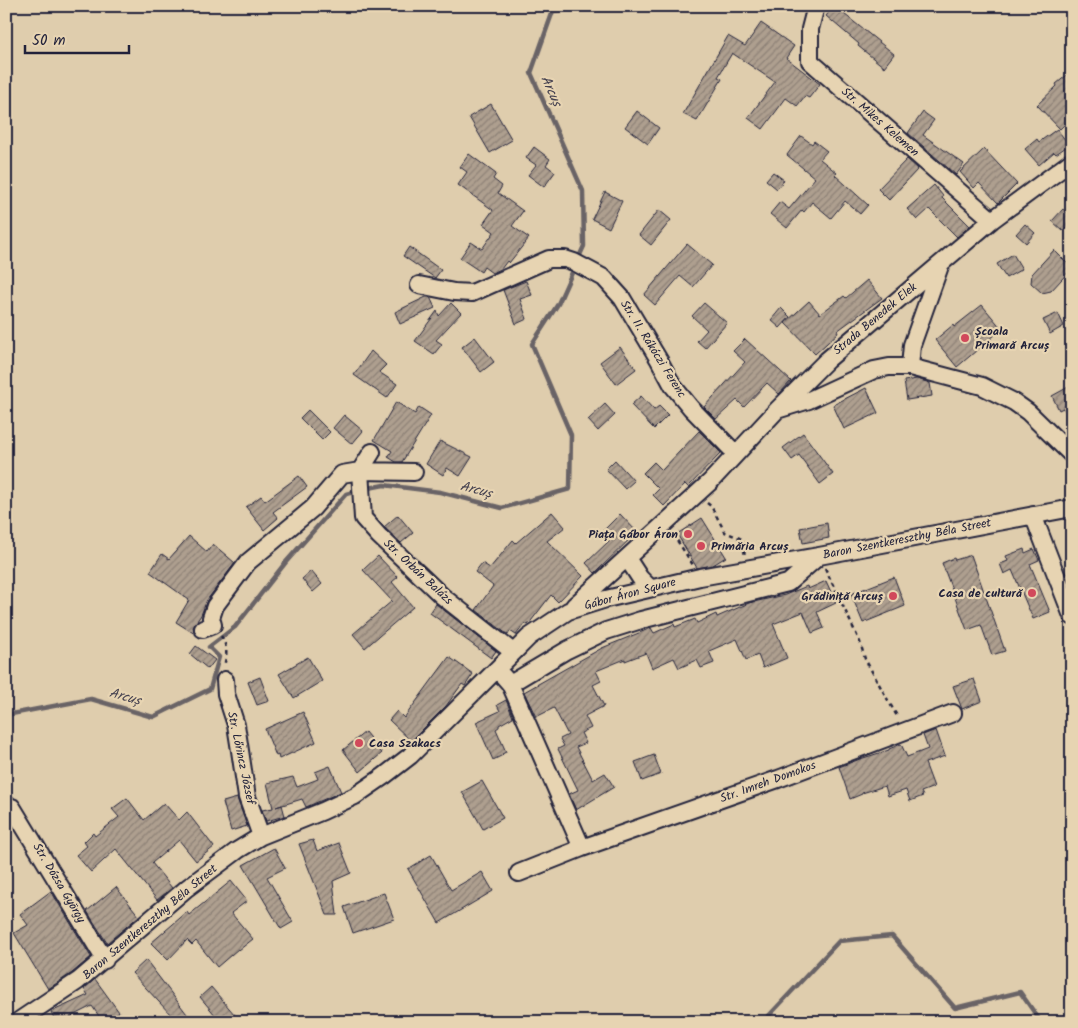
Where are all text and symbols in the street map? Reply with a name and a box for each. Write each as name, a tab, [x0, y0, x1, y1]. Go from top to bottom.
scale bar	[25, 22, 129, 54]
text: 50 m	[32, 29, 66, 53]
water label: Arcuș	[534, 72, 568, 112]
street label: Str. Mikes Kelemen	[837, 83, 923, 161]
street label: Strada Benedek Elek	[829, 278, 921, 360]
street label: Str. II. Rákóczi Ferenc	[615, 296, 691, 402]
place label: Școala Primară Arcuș	[975, 322, 1050, 355]
marker: Școala Primară Arcuș	[959, 332, 971, 344]
water label: Arcuș	[458, 475, 496, 505]
street label: Baron Szentkereszthy Béla Street	[821, 513, 993, 565]
place label: Piața Gábor Áron	[588, 525, 678, 544]
marker: Piața Gábor Áron	[682, 528, 694, 540]
street label: Str. Orbán Balázs	[379, 535, 457, 609]
place label: Primăria Arcuș	[711, 537, 789, 556]
marker: Primăria Arcuș	[695, 540, 707, 552]
street label: Gábor Áron Square	[582, 572, 679, 615]
place label: Casa de cultură	[938, 584, 1024, 603]
place label: Grădiniță Arcuș	[802, 587, 883, 606]
marker: Casa de cultură	[1026, 587, 1038, 599]
marker: Grădiniță Arcuș	[887, 590, 899, 602]
water label: Arcuș	[107, 682, 145, 713]
street label: Str. Lőrincz József	[222, 710, 260, 808]
place label: Casa Szakacs	[369, 734, 441, 753]
marker: Casa Szakacs	[353, 737, 365, 749]
street label: Str. Imreh Domokos	[717, 756, 819, 808]
street label: Str. Dózsa György	[28, 839, 91, 927]
street label: Baron Szentkereszthy Béla Street	[78, 860, 222, 984]

